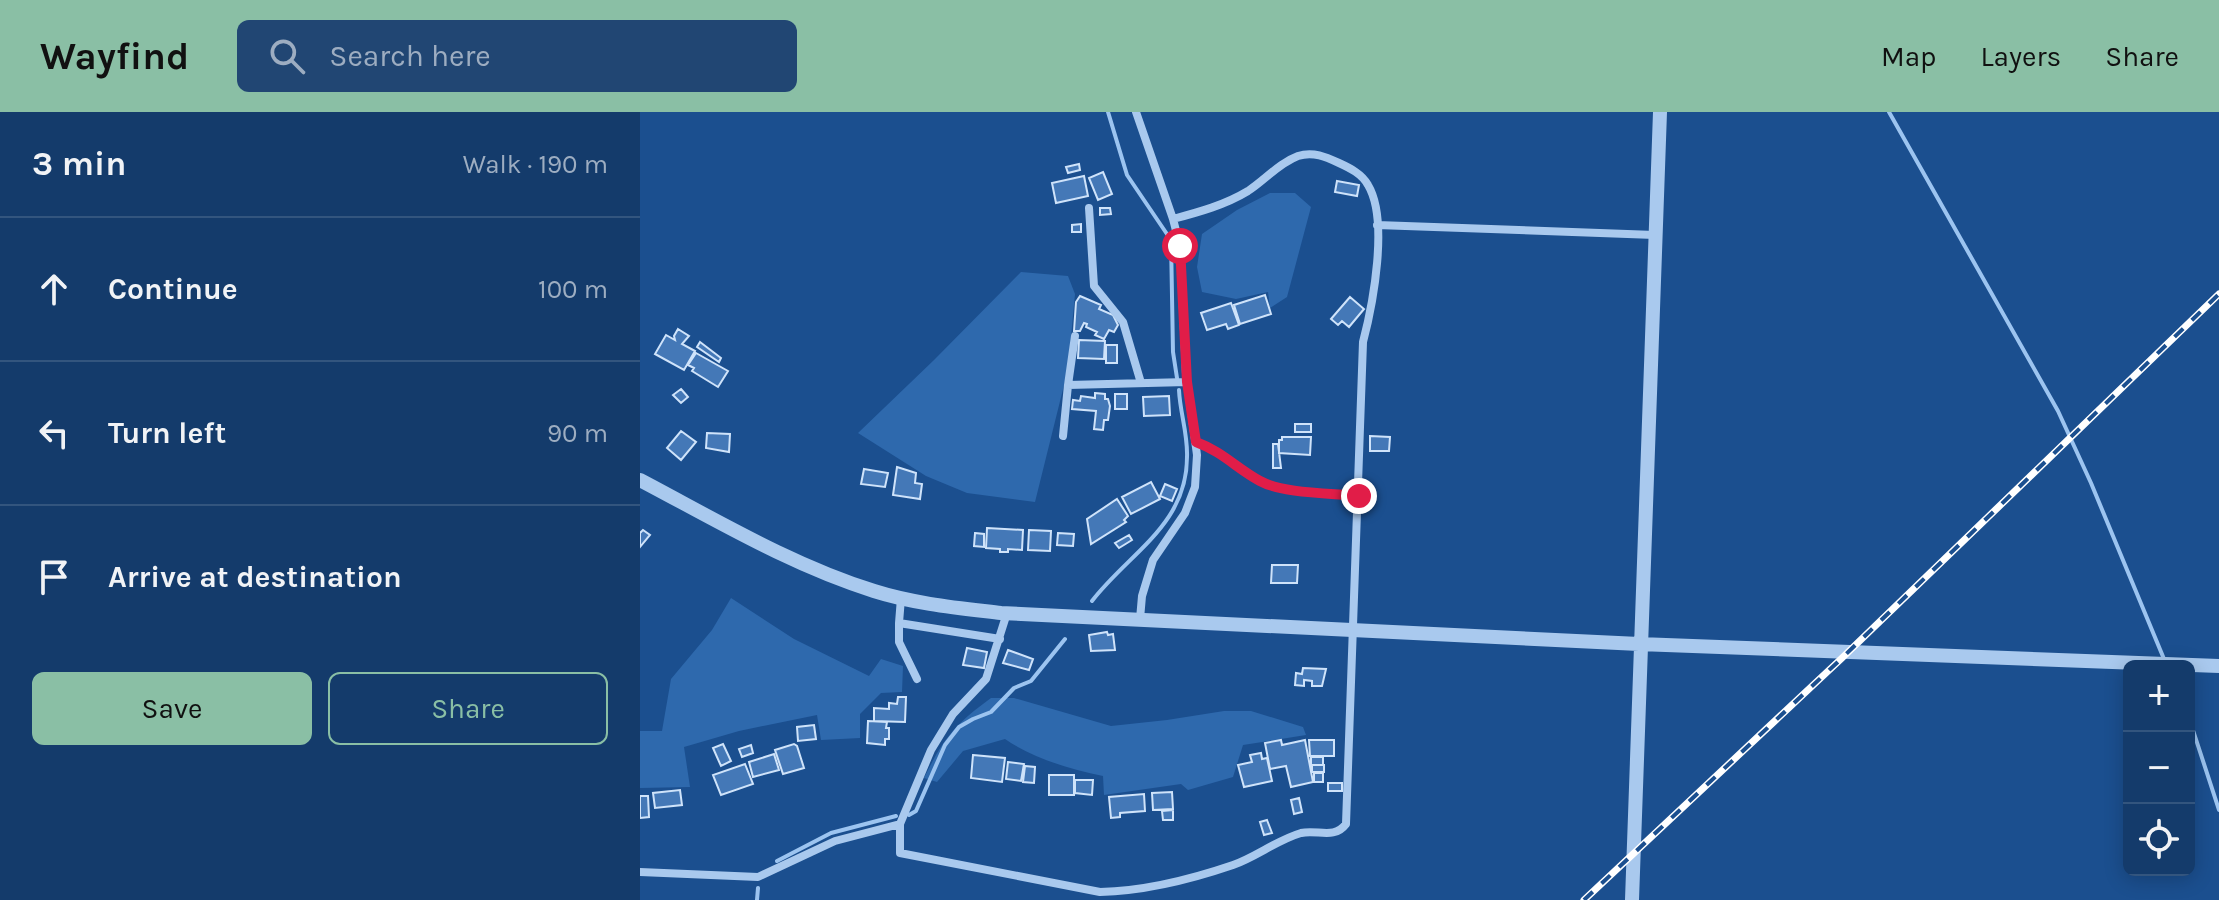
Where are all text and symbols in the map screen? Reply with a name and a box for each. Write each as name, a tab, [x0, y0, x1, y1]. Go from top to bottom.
search box	[237, 20, 797, 92]
text: Wayfind	[40, 34, 189, 79]
icon: search	[265, 34, 309, 78]
text: Search here	[329, 38, 491, 74]
text: Map	[1881, 40, 1936, 73]
text: Layers	[1980, 40, 2061, 73]
text: Share	[2105, 40, 2179, 73]
text: 3 min	[32, 144, 126, 184]
text: Walk · 190 m	[463, 149, 608, 180]
route start	[1162, 228, 1198, 264]
icon: ahead	[32, 267, 76, 311]
text: Continue	[108, 271, 238, 307]
text: 100 m	[538, 274, 608, 305]
icon: left	[32, 411, 76, 455]
text: Turn left	[108, 415, 226, 451]
text: 90 m	[547, 418, 608, 449]
route end	[1341, 478, 1377, 514]
icon: arrive	[32, 555, 76, 599]
text: Arrive at destination	[108, 559, 402, 595]
map controls	[2123, 660, 2195, 876]
button: +	[2123, 660, 2195, 732]
button: Save	[32, 672, 312, 745]
button: Share	[328, 672, 608, 745]
button: −	[2123, 732, 2195, 804]
button: locate	[2123, 804, 2195, 876]

